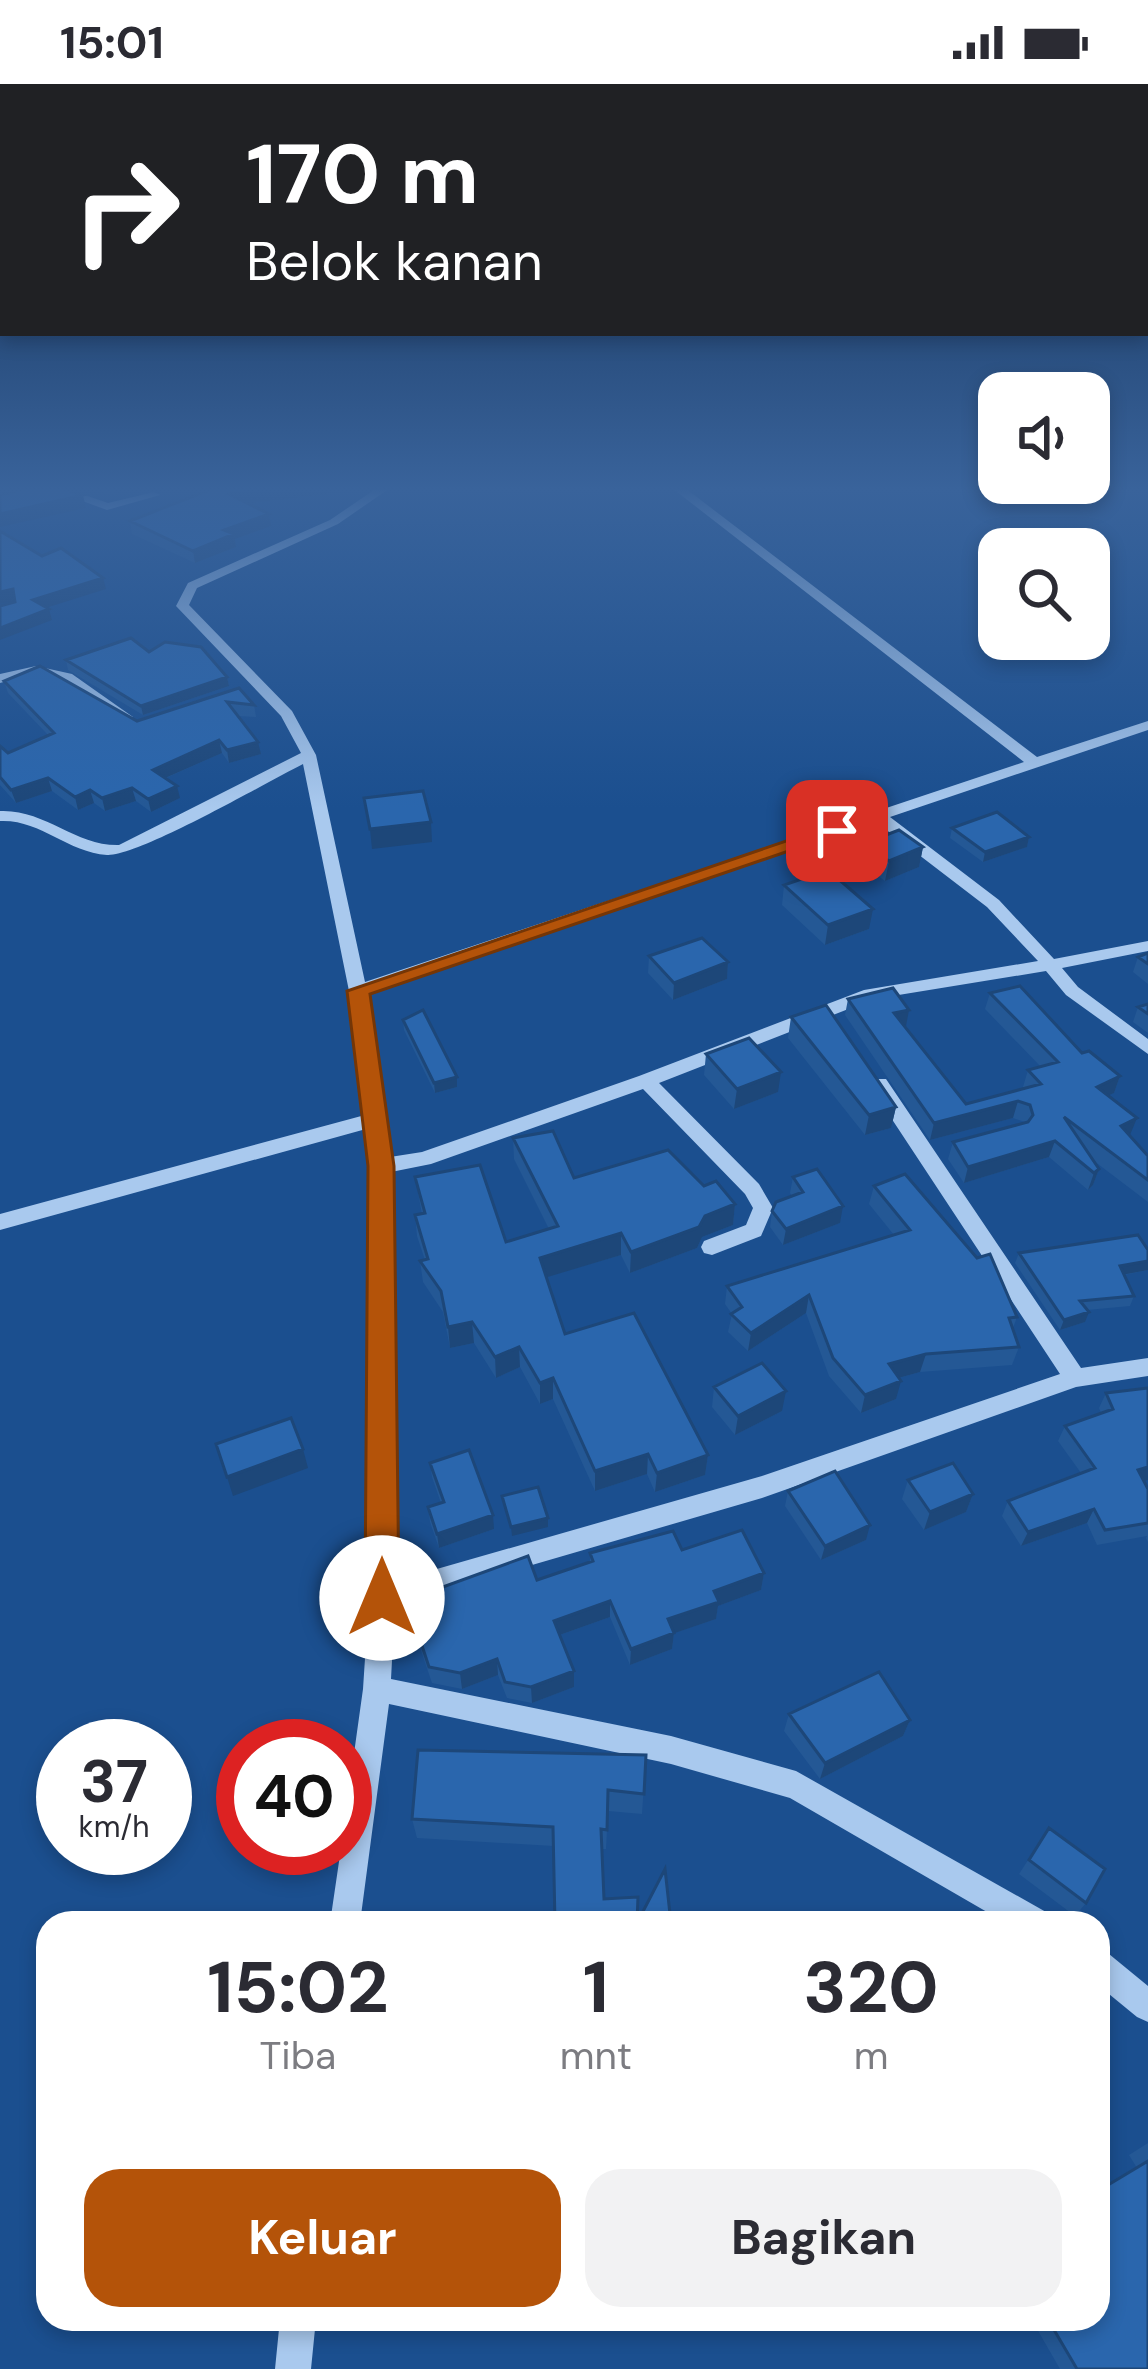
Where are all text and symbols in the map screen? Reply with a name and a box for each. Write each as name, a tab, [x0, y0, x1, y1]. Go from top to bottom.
text: 15:01	[60, 13, 164, 72]
text: 170 m	[246, 120, 479, 229]
icon: right	[48, 132, 204, 288]
text: Belok kanan	[246, 226, 543, 297]
map controls	[978, 372, 1110, 660]
button: sound	[978, 372, 1110, 504]
button: search	[978, 528, 1110, 660]
pin	[786, 780, 888, 882]
icon: arrive	[804, 798, 870, 864]
position arrow	[319, 1535, 445, 1661]
speed limit sign: 40	[216, 1719, 372, 1875]
text: 37	[80, 1742, 148, 1821]
text: km/h	[79, 1807, 149, 1846]
text: 15:02	[207, 1941, 388, 2034]
text: 1	[583, 1941, 609, 2034]
text: 320	[803, 1941, 939, 2034]
text: Tiba	[259, 2030, 336, 2081]
text: mnt	[560, 2030, 632, 2081]
text: m	[854, 2030, 888, 2081]
button: Keluar	[84, 2169, 561, 2307]
button: Bagikan	[585, 2169, 1062, 2307]

